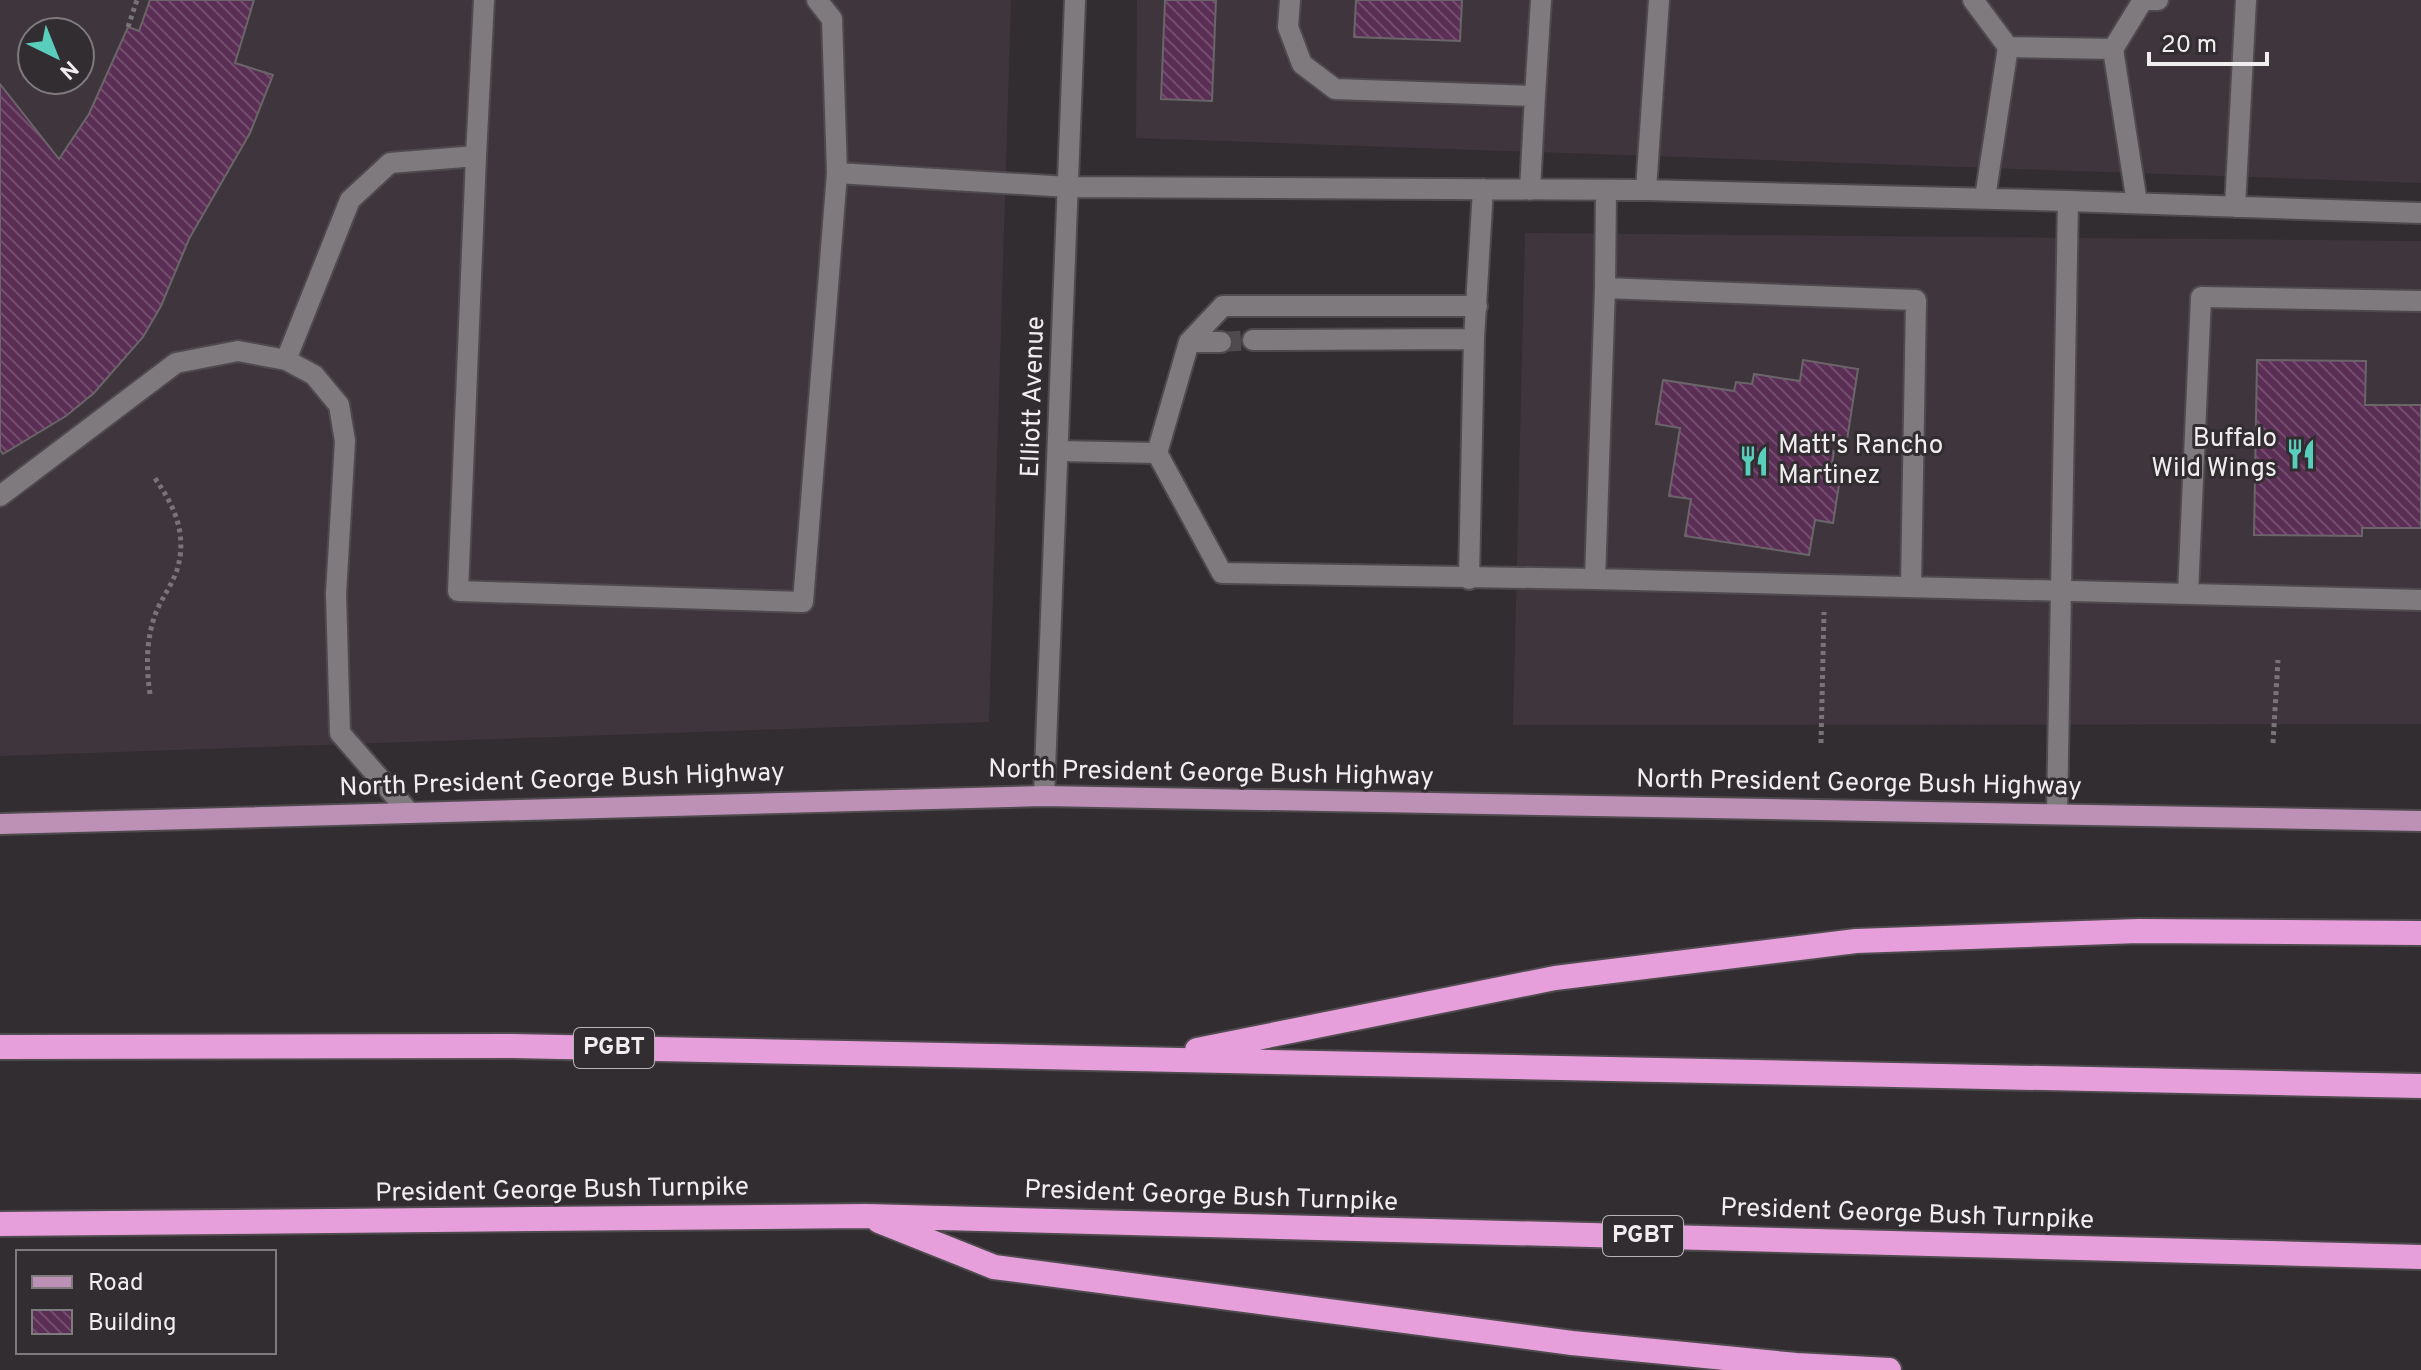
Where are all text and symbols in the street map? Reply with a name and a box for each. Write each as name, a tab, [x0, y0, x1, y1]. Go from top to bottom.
north arrow	[16, 16, 96, 96]
scale bar	[2149, 16, 2267, 66]
text: 20 m	[2161, 31, 2217, 61]
text: N	[53, 54, 83, 84]
street label: Elliott Avenue	[1015, 316, 1053, 478]
place label: Buffalo Wild Wings	[2151, 423, 2277, 486]
place label: Matt's Rancho Martinez	[1778, 430, 1943, 493]
restaurant icon: Buffalo Wild Wings	[2284, 437, 2318, 471]
restaurant icon: Matt's Rancho Martinez	[1737, 444, 1771, 478]
street label: North President George Bush Highway	[988, 754, 1434, 794]
street label: North President George Bush Highway	[339, 757, 785, 805]
street label: North President George Bush Highway	[1636, 764, 2082, 804]
road number: PGBT	[574, 1028, 654, 1068]
street label: President George Bush Turnpike	[375, 1171, 749, 1211]
street label: President George Bush Turnpike	[1024, 1174, 1398, 1220]
street label: President George Bush Turnpike	[1720, 1192, 2094, 1238]
road number: PGBT	[1603, 1216, 1683, 1256]
legend	[16, 1250, 276, 1354]
text: Road	[88, 1269, 144, 1299]
text: Building	[88, 1309, 177, 1339]

